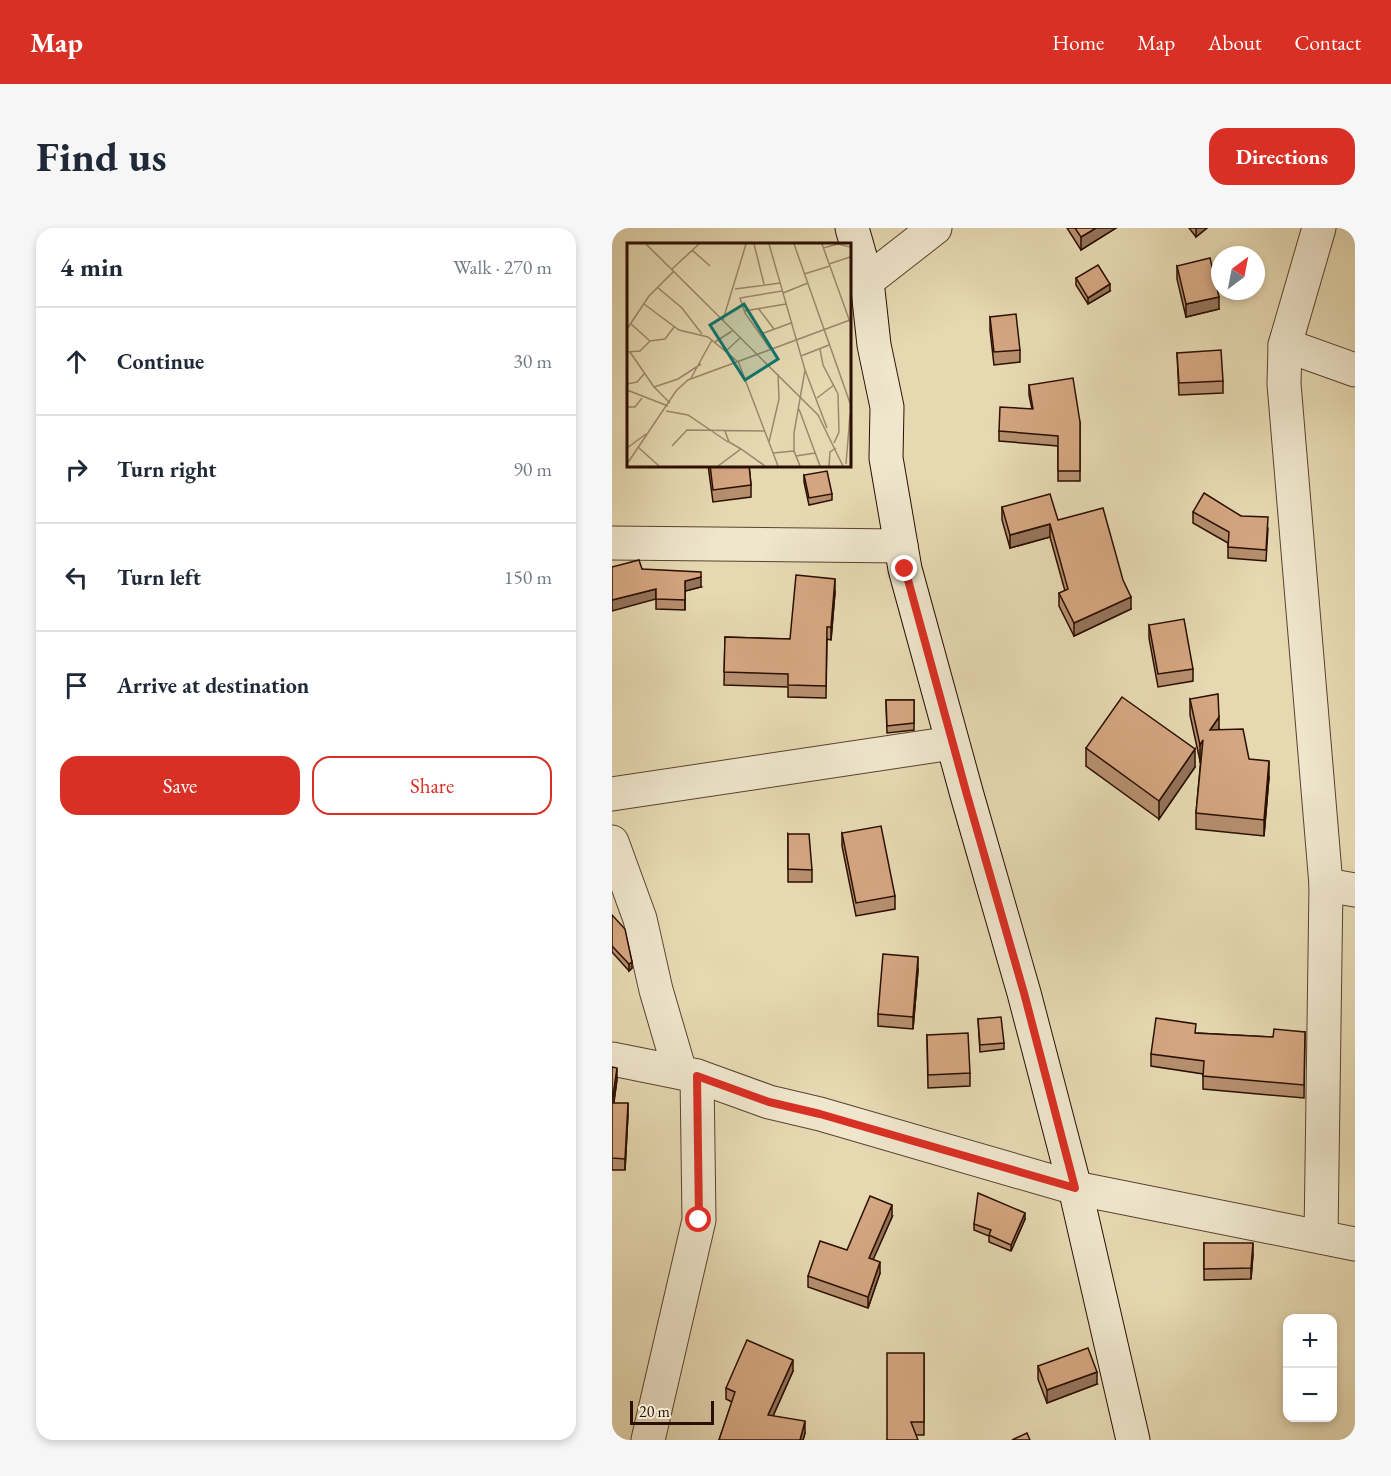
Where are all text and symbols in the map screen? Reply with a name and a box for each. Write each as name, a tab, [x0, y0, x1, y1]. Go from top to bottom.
text: Map	[30, 24, 83, 60]
text: Home	[1052, 29, 1104, 56]
text: Map	[1137, 29, 1175, 56]
text: About	[1208, 29, 1261, 56]
text: Contact	[1294, 29, 1361, 56]
button: Directions	[1209, 128, 1355, 185]
text: Find us	[36, 129, 167, 184]
inset map	[627, 243, 850, 466]
north arrow	[1211, 246, 1265, 300]
text: 4 min	[60, 250, 123, 284]
text: Walk · 270 m	[453, 254, 552, 280]
icon: ahead	[60, 345, 93, 378]
text: Continue	[117, 347, 204, 376]
text: 30 m	[513, 348, 552, 374]
icon: right	[60, 453, 93, 486]
text: Turn right	[117, 455, 216, 484]
text: 90 m	[513, 456, 552, 482]
route end	[891, 555, 917, 581]
icon: left	[60, 561, 93, 594]
text: Turn left	[117, 563, 201, 592]
text: 150 m	[504, 564, 552, 590]
icon: arrive	[60, 669, 93, 702]
text: Arrive at destination	[117, 671, 309, 700]
button: Save	[60, 756, 300, 815]
button: Share	[312, 756, 552, 815]
route start	[685, 1206, 711, 1232]
map controls	[1283, 1314, 1337, 1422]
button: +	[1283, 1314, 1337, 1368]
button: −	[1283, 1368, 1337, 1422]
scale bar	[630, 1398, 714, 1426]
text: 20 m	[639, 1401, 670, 1422]

